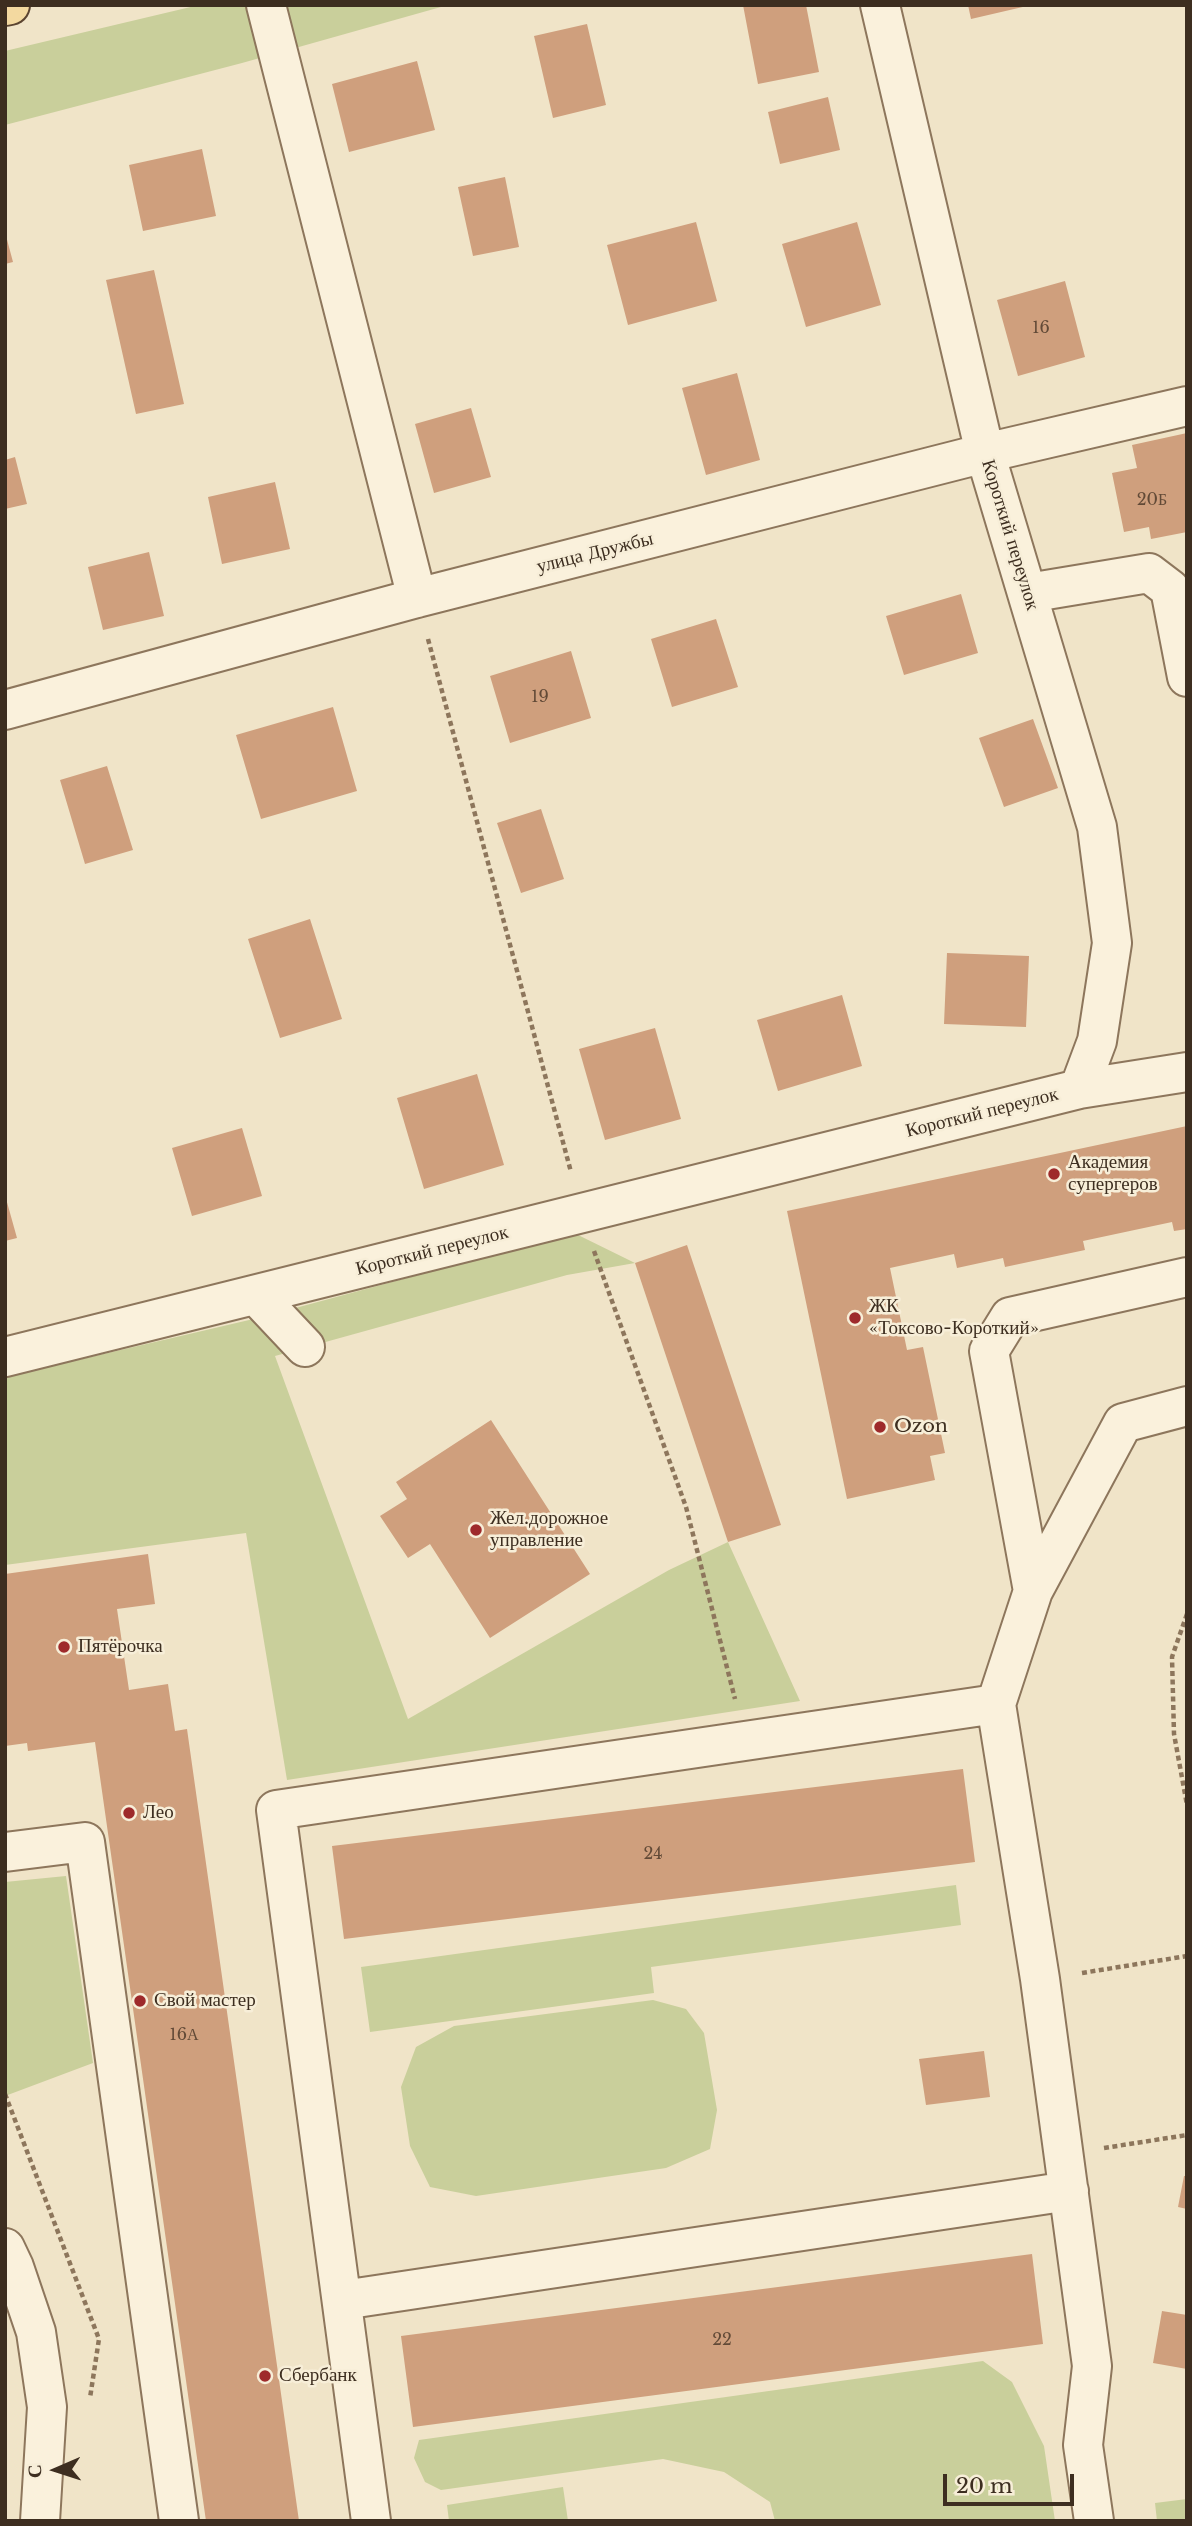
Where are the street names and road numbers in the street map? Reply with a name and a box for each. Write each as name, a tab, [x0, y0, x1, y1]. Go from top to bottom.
street label: Короткий переулок	[976, 457, 1044, 613]
street label: улица Дружбы	[534, 528, 656, 578]
street label: Короткий переулок	[903, 1083, 1061, 1143]
street label: Короткий переулок	[353, 1221, 511, 1281]

